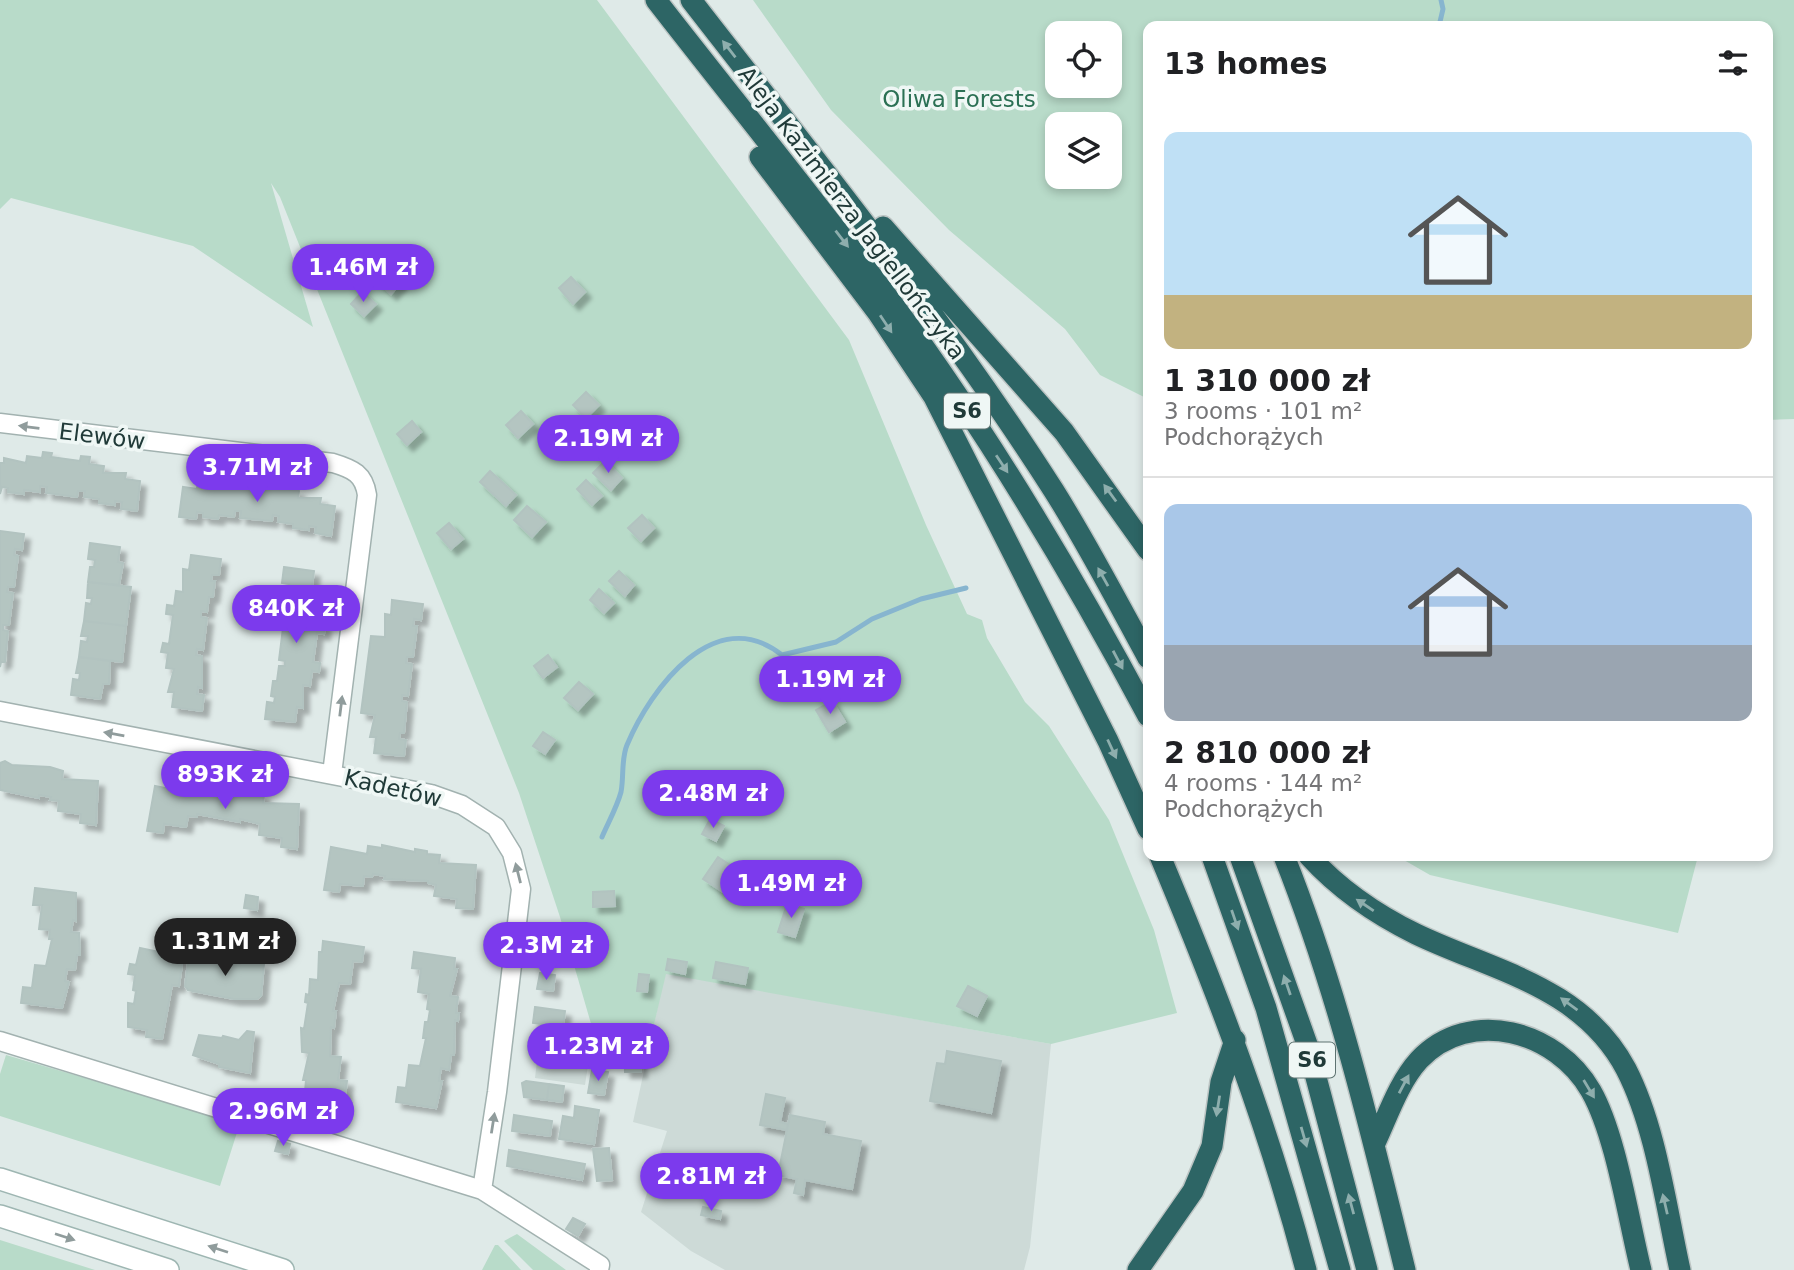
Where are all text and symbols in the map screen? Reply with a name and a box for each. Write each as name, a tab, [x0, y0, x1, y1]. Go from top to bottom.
map controls	[1045, 21, 1122, 189]
button: locate	[1045, 21, 1122, 98]
one-way arrow	[722, 41, 737, 59]
icon: filters	[1714, 44, 1752, 82]
text: 13 homes	[1164, 46, 1328, 81]
street label: Aleja Kazimierza Jagiellończyka	[733, 61, 971, 365]
park label: Oliwa Forests	[882, 86, 1036, 112]
button: layers	[1045, 112, 1122, 189]
icon: home	[1395, 177, 1521, 303]
one-way arrow	[835, 229, 850, 247]
pin: 1.46M zł	[291, 244, 435, 304]
text: 1.46M zł	[308, 254, 418, 280]
one-way arrow	[879, 315, 892, 334]
text: 1 310 000 zł	[1164, 363, 1370, 398]
road number: S6	[944, 394, 990, 428]
text: 3 rooms · 101 m²	[1164, 398, 1362, 424]
pin: 2.19M zł	[536, 416, 680, 475]
street label: Elewów	[57, 418, 147, 454]
one-way arrow	[18, 421, 40, 432]
text: Podchorążych	[1164, 424, 1323, 450]
text: 2.19M zł	[553, 425, 663, 451]
pin: 3.71M zł	[185, 444, 329, 504]
text: 3.71M zł	[202, 454, 312, 480]
one-way arrow	[995, 455, 1008, 474]
one-way arrow	[1103, 484, 1117, 502]
icon: home	[1395, 549, 1521, 675]
one-way arrow	[1097, 568, 1109, 587]
pin: 840K zł	[231, 586, 361, 645]
text: 840K zł	[248, 595, 344, 621]
one-way arrow	[1112, 650, 1124, 670]
pin: 1.19M zł	[758, 656, 902, 716]
text: 1.19M zł	[775, 666, 885, 692]
one-way arrow	[335, 695, 346, 717]
one-way arrow	[103, 728, 125, 739]
text: 2 810 000 zł	[1164, 735, 1370, 770]
one-way arrow	[1106, 739, 1117, 759]
pin: 893K zł	[160, 752, 290, 811]
text: 893K zł	[177, 761, 273, 787]
street label: Kadetów	[342, 764, 444, 812]
pin: 2.48M zł	[641, 770, 785, 830]
text: 4 rooms · 144 m²	[1164, 770, 1362, 796]
text: 2.48M zł	[658, 780, 768, 806]
text: Podchorążych	[1164, 796, 1323, 822]
pin: 1.49M zł	[719, 860, 863, 920]
one-way arrow	[512, 862, 523, 884]
text: 1.49M zł	[736, 870, 846, 896]
one-way arrow	[1356, 898, 1374, 912]
one-way arrow	[1230, 910, 1241, 931]
pin: 1.31M zł	[153, 918, 297, 978]
pin: 2.3M zł	[481, 922, 611, 982]
text: 1.31M zł	[170, 928, 280, 954]
text: 2.3M zł	[499, 932, 593, 958]
one-way arrow	[1282, 975, 1292, 996]
one-way arrow	[1560, 997, 1578, 1011]
pin: 1.23M zł	[526, 1024, 670, 1083]
text: 1.23M zł	[543, 1033, 653, 1059]
road number: S6	[1289, 1042, 1335, 1078]
one-way arrow	[1398, 1074, 1410, 1093]
one-way arrow	[1582, 1079, 1595, 1098]
pin: 2.96M zł	[211, 1088, 355, 1148]
one-way arrow	[1212, 1095, 1223, 1117]
text: 2.96M zł	[228, 1098, 338, 1124]
one-way arrow	[487, 1112, 498, 1134]
one-way arrow	[1299, 1127, 1309, 1148]
pin: 2.81M zł	[639, 1154, 783, 1213]
text: 2.81M zł	[656, 1163, 766, 1189]
one-way arrow	[1659, 1192, 1670, 1214]
one-way arrow	[1346, 1193, 1356, 1214]
one-way arrow	[55, 1232, 76, 1243]
one-way arrow	[207, 1243, 228, 1254]

